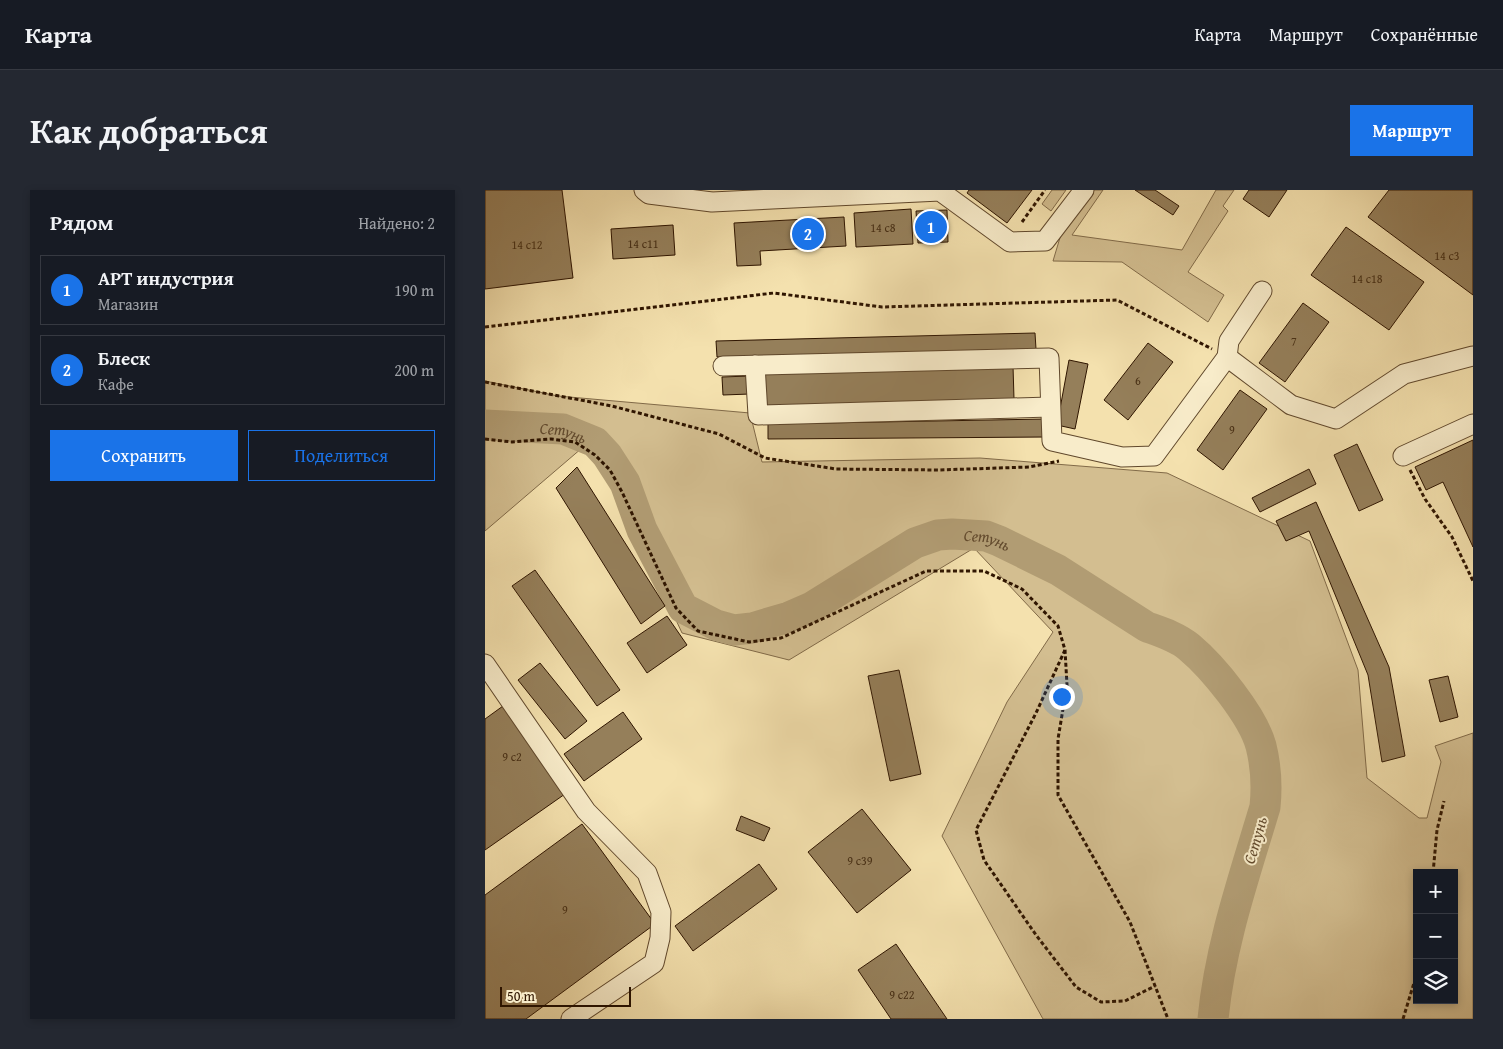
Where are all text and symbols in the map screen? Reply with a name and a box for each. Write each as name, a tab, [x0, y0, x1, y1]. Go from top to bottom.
text: Карта	[25, 17, 92, 52]
text: Карта	[1195, 21, 1241, 48]
text: Маршрут	[1269, 21, 1343, 48]
text: Сохранённые	[1371, 21, 1478, 48]
text: Как добраться	[30, 105, 268, 156]
button: Маршрут	[1350, 105, 1473, 156]
text: Рядом	[50, 207, 113, 238]
pin: 1	[915, 208, 947, 246]
text: Найдено: 2	[358, 211, 435, 235]
pin: 2	[792, 215, 824, 253]
house number: 14 с8	[870, 219, 896, 236]
house number: 14 с11	[627, 235, 659, 252]
house number: 14 с12	[511, 236, 543, 253]
house number: 14 с3	[1434, 247, 1460, 264]
text: АРТ индустрия	[98, 264, 234, 292]
house number: 14 с18	[1351, 270, 1383, 287]
text: 1	[63, 278, 71, 302]
text: 190 m	[394, 278, 434, 302]
text: Магазин	[98, 292, 158, 316]
house number: 7	[1291, 333, 1297, 350]
text: Блеск	[98, 344, 150, 372]
text: 2	[63, 358, 71, 382]
text: 200 m	[394, 358, 434, 382]
text: Кафе	[98, 372, 134, 396]
house number: 6	[1135, 372, 1141, 389]
water label: Сетунь	[539, 416, 591, 450]
house number: 9	[1229, 421, 1235, 438]
button: Сохранить	[50, 430, 238, 481]
button: Поделиться	[248, 430, 435, 481]
water label: Сетунь	[963, 523, 1016, 557]
your location	[1049, 684, 1075, 710]
house number: 9 с2	[502, 748, 522, 765]
water label: Сетунь	[1237, 813, 1273, 866]
house number: 9 с39	[847, 852, 873, 869]
map controls	[1413, 869, 1458, 1004]
button: +	[1413, 869, 1458, 914]
house number: 9	[562, 901, 568, 918]
button: −	[1413, 914, 1458, 959]
button: layers	[1413, 959, 1458, 1004]
scale bar	[500, 984, 631, 1007]
text: 50 m	[507, 986, 535, 1006]
house number: 9 с22	[889, 986, 915, 1003]

